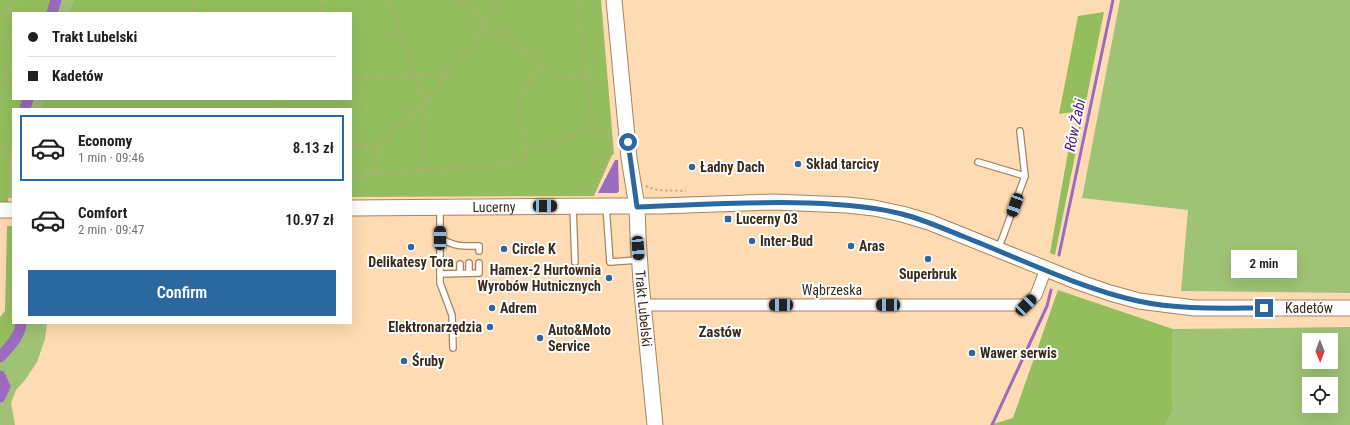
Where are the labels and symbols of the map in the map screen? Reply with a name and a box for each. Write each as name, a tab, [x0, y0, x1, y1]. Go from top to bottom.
water label: Rów Żabi	[1061, 97, 1089, 153]
route start	[619, 133, 637, 151]
place label: Skład tarcicy	[806, 156, 880, 172]
place label: Ładny Dach	[700, 159, 765, 175]
marker: Skład tarcicy	[793, 159, 803, 169]
marker: Ładny Dach	[687, 162, 697, 172]
car	[1005, 192, 1025, 218]
street label: Lucerny	[472, 199, 516, 215]
car	[533, 200, 557, 212]
place label: Lucerny 03	[736, 211, 798, 227]
marker: Lucerny 03	[723, 214, 733, 224]
car	[434, 226, 446, 250]
place label: Inter-Bud	[760, 233, 813, 249]
car	[631, 236, 645, 260]
marker: Inter-Bud	[747, 236, 757, 246]
place label: Aras	[859, 238, 885, 254]
place label: Circle K	[512, 241, 556, 257]
marker: Aras	[846, 241, 856, 251]
marker: Delikatesy Tora	[406, 242, 416, 252]
marker: Circle K	[499, 244, 509, 254]
callout: 2 min	[1231, 250, 1297, 278]
place label: Delikatesy Tora	[368, 254, 454, 270]
marker: Superbruk	[923, 254, 933, 264]
place label: Hamex-2 Hurtownia Wyrobów Hutnicznych	[478, 262, 601, 294]
place label: Superbruk	[899, 266, 957, 282]
street label: Trakt Lubelski	[632, 270, 655, 347]
marker: Hamex-2 Hurtownia Wyrobów Hutnicznych	[604, 273, 614, 283]
street label: Wąbrzeska	[802, 282, 862, 298]
car	[1013, 292, 1039, 318]
car	[769, 299, 793, 311]
car	[876, 299, 900, 311]
route end	[1255, 299, 1273, 317]
place label: Adrem	[500, 300, 537, 316]
street label: Kadetów	[1285, 300, 1333, 316]
marker: Adrem	[487, 303, 497, 313]
place label: Elektronarzędzia	[388, 319, 482, 335]
marker: Elektronarzędzia	[485, 322, 495, 332]
place label: Auto&Moto Service	[548, 322, 611, 354]
district label: Zastów	[698, 323, 742, 341]
marker: Auto&Moto Service	[535, 333, 545, 343]
north arrow	[1302, 333, 1338, 369]
place label: Wawer serwis	[980, 345, 1057, 361]
marker: Wawer serwis	[967, 348, 977, 358]
place label: Śruby	[412, 352, 445, 369]
marker: Śruby	[399, 356, 409, 366]

